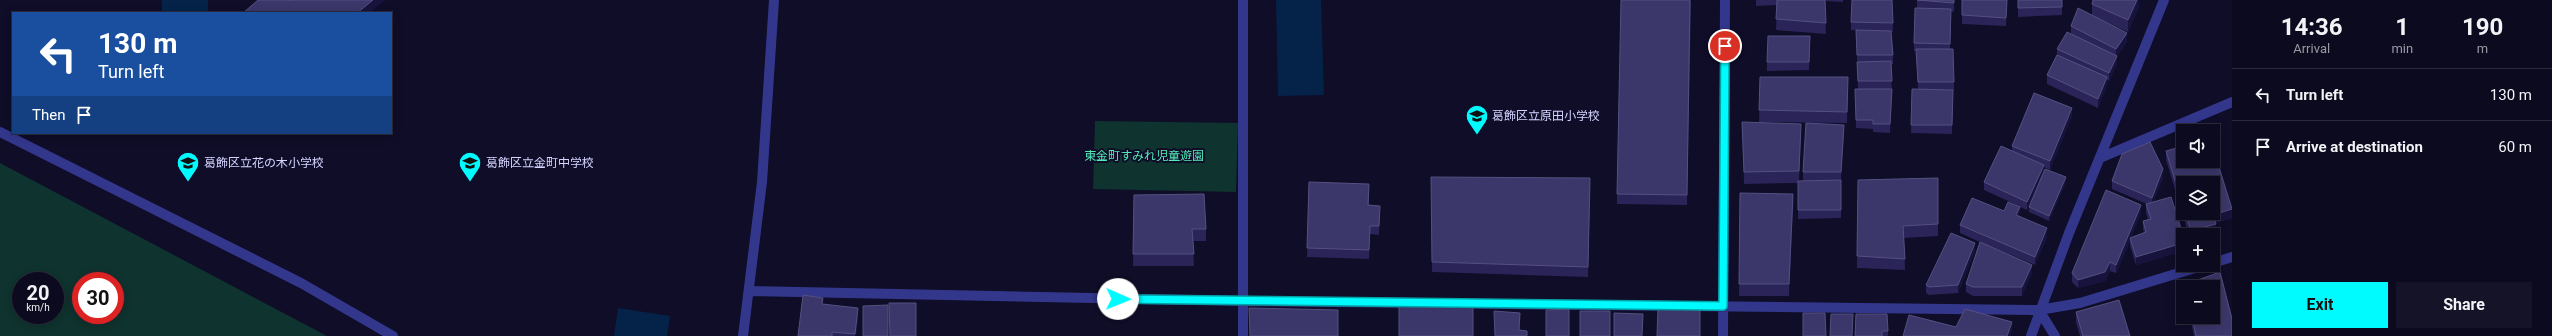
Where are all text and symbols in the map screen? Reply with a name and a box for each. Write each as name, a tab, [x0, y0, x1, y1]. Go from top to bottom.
text: 14:36	[2281, 13, 2343, 41]
text: 1	[2395, 13, 2409, 41]
text: 190	[2462, 13, 2503, 41]
text: 130 m	[98, 27, 177, 60]
icon: left	[32, 28, 84, 80]
pin	[1708, 29, 1742, 63]
icon: arrive	[1714, 35, 1736, 57]
text: Arrival	[2293, 41, 2330, 56]
text: min	[2391, 41, 2413, 56]
text: m	[2477, 41, 2488, 56]
text: Turn left	[98, 61, 164, 82]
icon: left	[2252, 84, 2274, 106]
text: Turn left	[2286, 86, 2343, 104]
text: 130 m	[2490, 86, 2532, 104]
school or university icon: 葛飾区立原田小学校	[1464, 103, 1490, 136]
icon: arrive	[73, 104, 95, 126]
text: Then	[32, 106, 65, 124]
place label: 葛飾区立原田小学校	[1492, 109, 1600, 123]
map controls	[2176, 124, 2220, 324]
button: sound	[2176, 124, 2220, 168]
icon: arrive	[2252, 136, 2274, 158]
text: Arrive at destination	[2286, 138, 2423, 156]
text: 60 m	[2498, 138, 2532, 156]
park label: 東金町すみれ児童遊園	[1084, 149, 1204, 163]
school or university icon: 葛飾区立花の木小学校	[175, 150, 201, 183]
school or university icon: 葛飾区立金町中学校	[457, 150, 483, 183]
place label: 葛飾区立花の木小学校	[204, 156, 324, 170]
place label: 葛飾区立金町中学校	[486, 156, 594, 170]
button: layers	[2176, 176, 2220, 220]
button: +	[2176, 228, 2220, 272]
speed limit sign: 30	[72, 272, 124, 324]
position arrow	[1097, 278, 1139, 320]
button: −	[2176, 280, 2220, 324]
text: 20	[27, 281, 49, 305]
button: Exit	[2252, 282, 2388, 328]
button: Share	[2396, 282, 2532, 328]
text: km/h	[26, 302, 50, 313]

